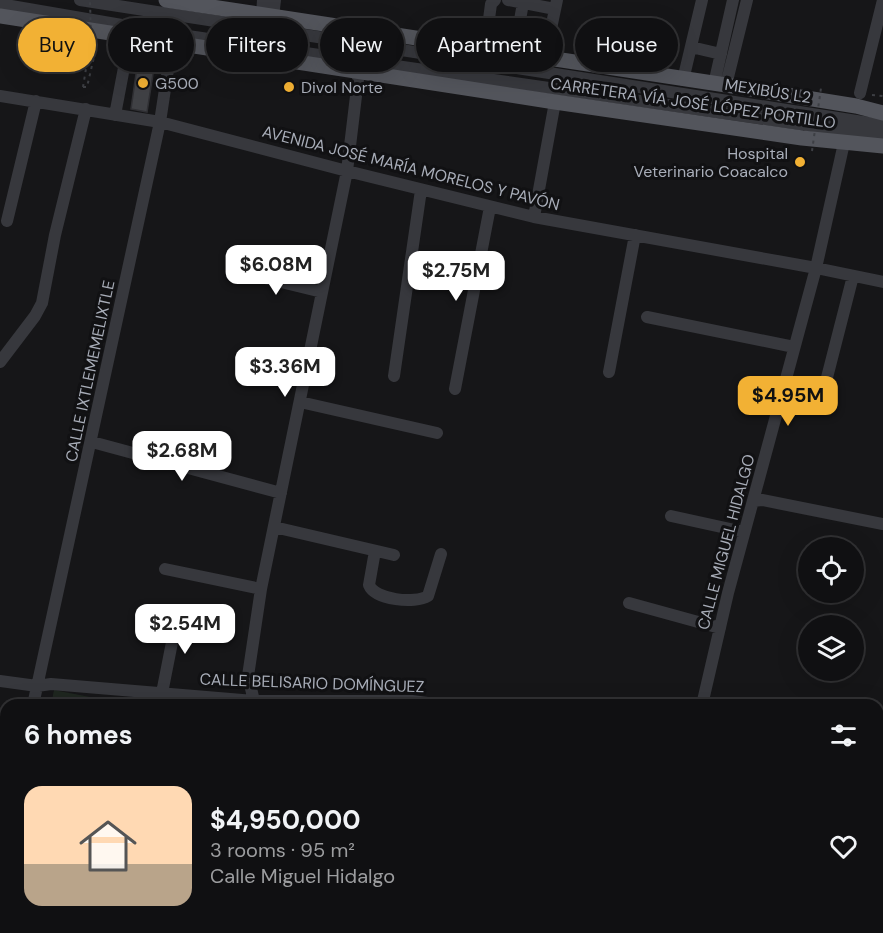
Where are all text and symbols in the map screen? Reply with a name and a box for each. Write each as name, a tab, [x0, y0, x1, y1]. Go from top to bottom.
chip: Buy	[18, 18, 96, 72]
chip: Rent	[108, 18, 194, 72]
chip: Filters	[206, 18, 308, 72]
chip: New	[320, 18, 404, 72]
chip: Apartment	[416, 18, 563, 72]
chip: House	[575, 18, 678, 72]
place label: G500	[155, 73, 199, 94]
street label: CARRETERA VÍA JOSÉ LÓPEZ PORTILLO	[549, 73, 837, 133]
street label: MEXIBÚS L2	[723, 74, 813, 108]
marker: G500	[136, 76, 150, 90]
place label: Divol Norte	[301, 77, 383, 98]
marker: Divol Norte	[282, 80, 296, 94]
street label: AVENIDA JOSÉ MARÍA MORELOS Y PAVÓN	[260, 121, 562, 215]
place label: Hospital Veterinario Coacalco	[634, 143, 788, 182]
marker: Hospital Veterinario Coacalco	[793, 155, 807, 169]
pin: $6.08M	[227, 245, 325, 296]
text: $6.08M	[240, 251, 312, 277]
pin: $2.75M	[407, 251, 505, 302]
text: $2.75M	[422, 257, 490, 283]
street label: CALLE IXTLEMEMELIXTLE	[60, 278, 120, 464]
pin: $3.36M	[236, 347, 334, 398]
text: $3.36M	[249, 353, 321, 379]
pin: $4.95M	[739, 376, 837, 427]
text: $4.95M	[752, 382, 824, 408]
pin: $2.68M	[133, 431, 231, 482]
text: $2.68M	[146, 437, 218, 463]
street label: CALLE MIGUEL HIDALGO	[692, 452, 760, 632]
map controls	[798, 537, 864, 681]
button: locate	[798, 537, 864, 603]
pin: $2.54M	[136, 604, 234, 655]
text: $2.54M	[149, 610, 221, 636]
button: layers	[798, 615, 864, 681]
street label: CALLE BELISARIO DOMÍNGUEZ	[199, 669, 425, 697]
text: 6 homes	[24, 718, 132, 752]
icon: filters	[827, 719, 860, 752]
text: $4,950,000	[210, 803, 361, 837]
icon: home	[72, 810, 144, 882]
icon: heart	[827, 830, 860, 863]
text: 3 rooms · 95 m²	[210, 837, 355, 863]
text: Calle Miguel Hidalgo	[210, 863, 395, 889]

